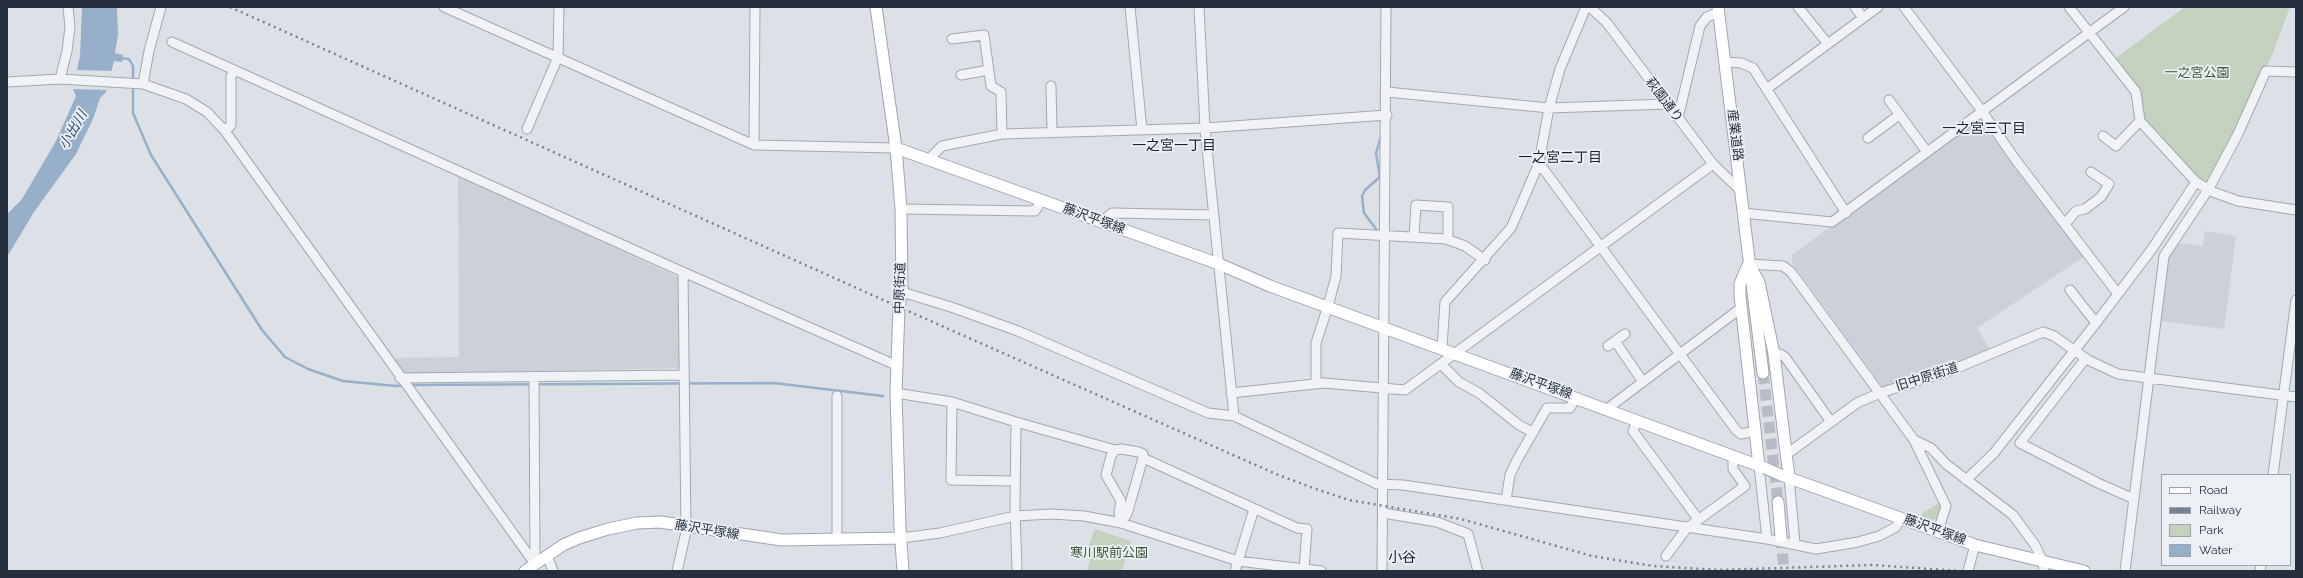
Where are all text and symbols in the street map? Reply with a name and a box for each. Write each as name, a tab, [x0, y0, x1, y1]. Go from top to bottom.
park label: 一之宮公園	[2165, 65, 2229, 81]
street label: 萩園通り	[1642, 75, 1686, 125]
water label: 小出川	[55, 108, 91, 152]
street label: 産業道路	[1724, 108, 1746, 162]
district label: 一之宮三丁目	[1942, 121, 2026, 137]
district label: 一之宮一丁目	[1132, 138, 1216, 154]
district label: 一之宮二丁目	[1518, 150, 1602, 166]
street label: 藤沢平塚線	[1061, 201, 1127, 237]
street label: 中原街道	[891, 262, 909, 314]
street label: 旧中原街道	[1894, 360, 1960, 394]
street label: 藤沢平塚線	[1508, 366, 1574, 402]
legend	[2161, 474, 2291, 566]
text: Road	[2199, 483, 2228, 497]
text: Railway	[2199, 503, 2241, 517]
street label: 藤沢平塚線	[1902, 512, 1968, 548]
street label: 藤沢平塚線	[674, 517, 740, 543]
text: Park	[2199, 523, 2224, 537]
text: Water	[2199, 543, 2233, 557]
park label: 寒川駅前公園	[1070, 545, 1148, 561]
district label: 小谷	[1388, 550, 1416, 566]

